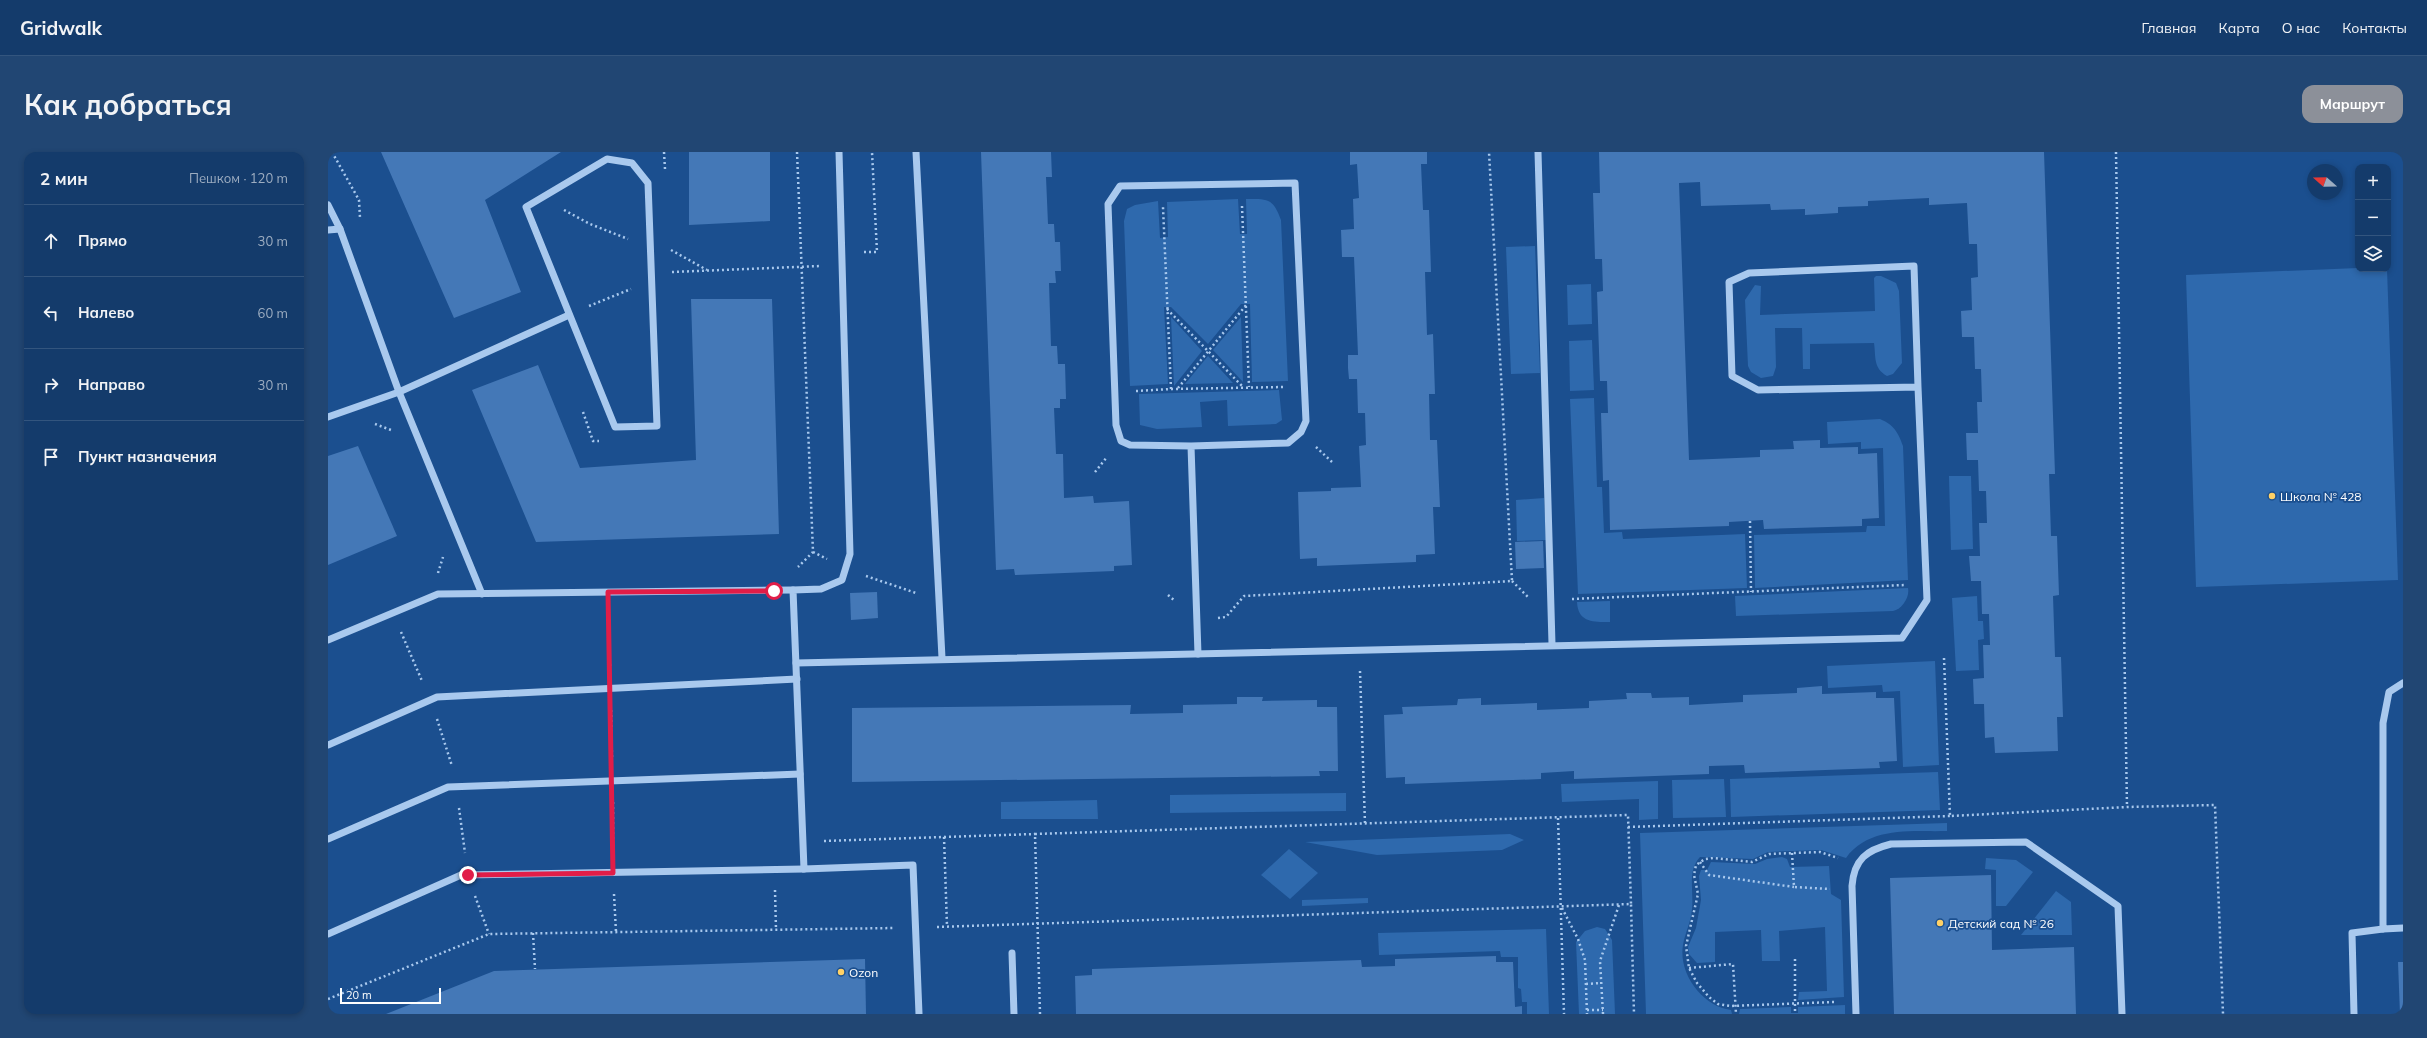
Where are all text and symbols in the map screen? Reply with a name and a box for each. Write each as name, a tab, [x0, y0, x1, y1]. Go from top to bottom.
text: Gridwalk	[20, 16, 102, 40]
text: Главная	[2142, 19, 2197, 37]
text: Карта	[2219, 19, 2260, 37]
text: О нас	[2282, 19, 2320, 37]
text: Контакты	[2342, 19, 2407, 37]
button: Маршрут	[2302, 85, 2403, 123]
text: Как добраться	[24, 87, 232, 122]
north arrow	[2307, 164, 2343, 200]
map controls	[2355, 164, 2391, 272]
button: +	[2355, 164, 2391, 200]
text: 2 мин	[40, 168, 88, 189]
text: Пешком · 120 m	[189, 170, 288, 186]
button: −	[2355, 200, 2391, 236]
icon: ahead	[40, 230, 62, 252]
text: Прямо	[78, 231, 127, 250]
text: 30 m	[258, 233, 288, 249]
button: layers	[2355, 236, 2391, 272]
icon: left	[40, 302, 62, 324]
text: Налево	[78, 303, 134, 322]
text: 60 m	[258, 305, 288, 321]
icon: right	[40, 374, 62, 396]
text: Направо	[78, 375, 145, 394]
text: 30 m	[258, 377, 288, 393]
icon: arrive	[40, 446, 62, 468]
text: Пункт назначения	[78, 447, 217, 466]
place label: Школа № 428	[2280, 489, 2362, 504]
marker: Школа № 428	[2267, 491, 2277, 501]
route start	[765, 582, 783, 600]
route end	[459, 866, 477, 884]
place label: Детский сад № 26	[1948, 916, 2054, 931]
marker: Детский сад № 26	[1935, 918, 1945, 928]
place label: Ozon	[849, 965, 878, 980]
marker: Ozon	[836, 967, 846, 977]
scale bar	[340, 986, 441, 1005]
text: 20 m	[346, 988, 372, 1002]

